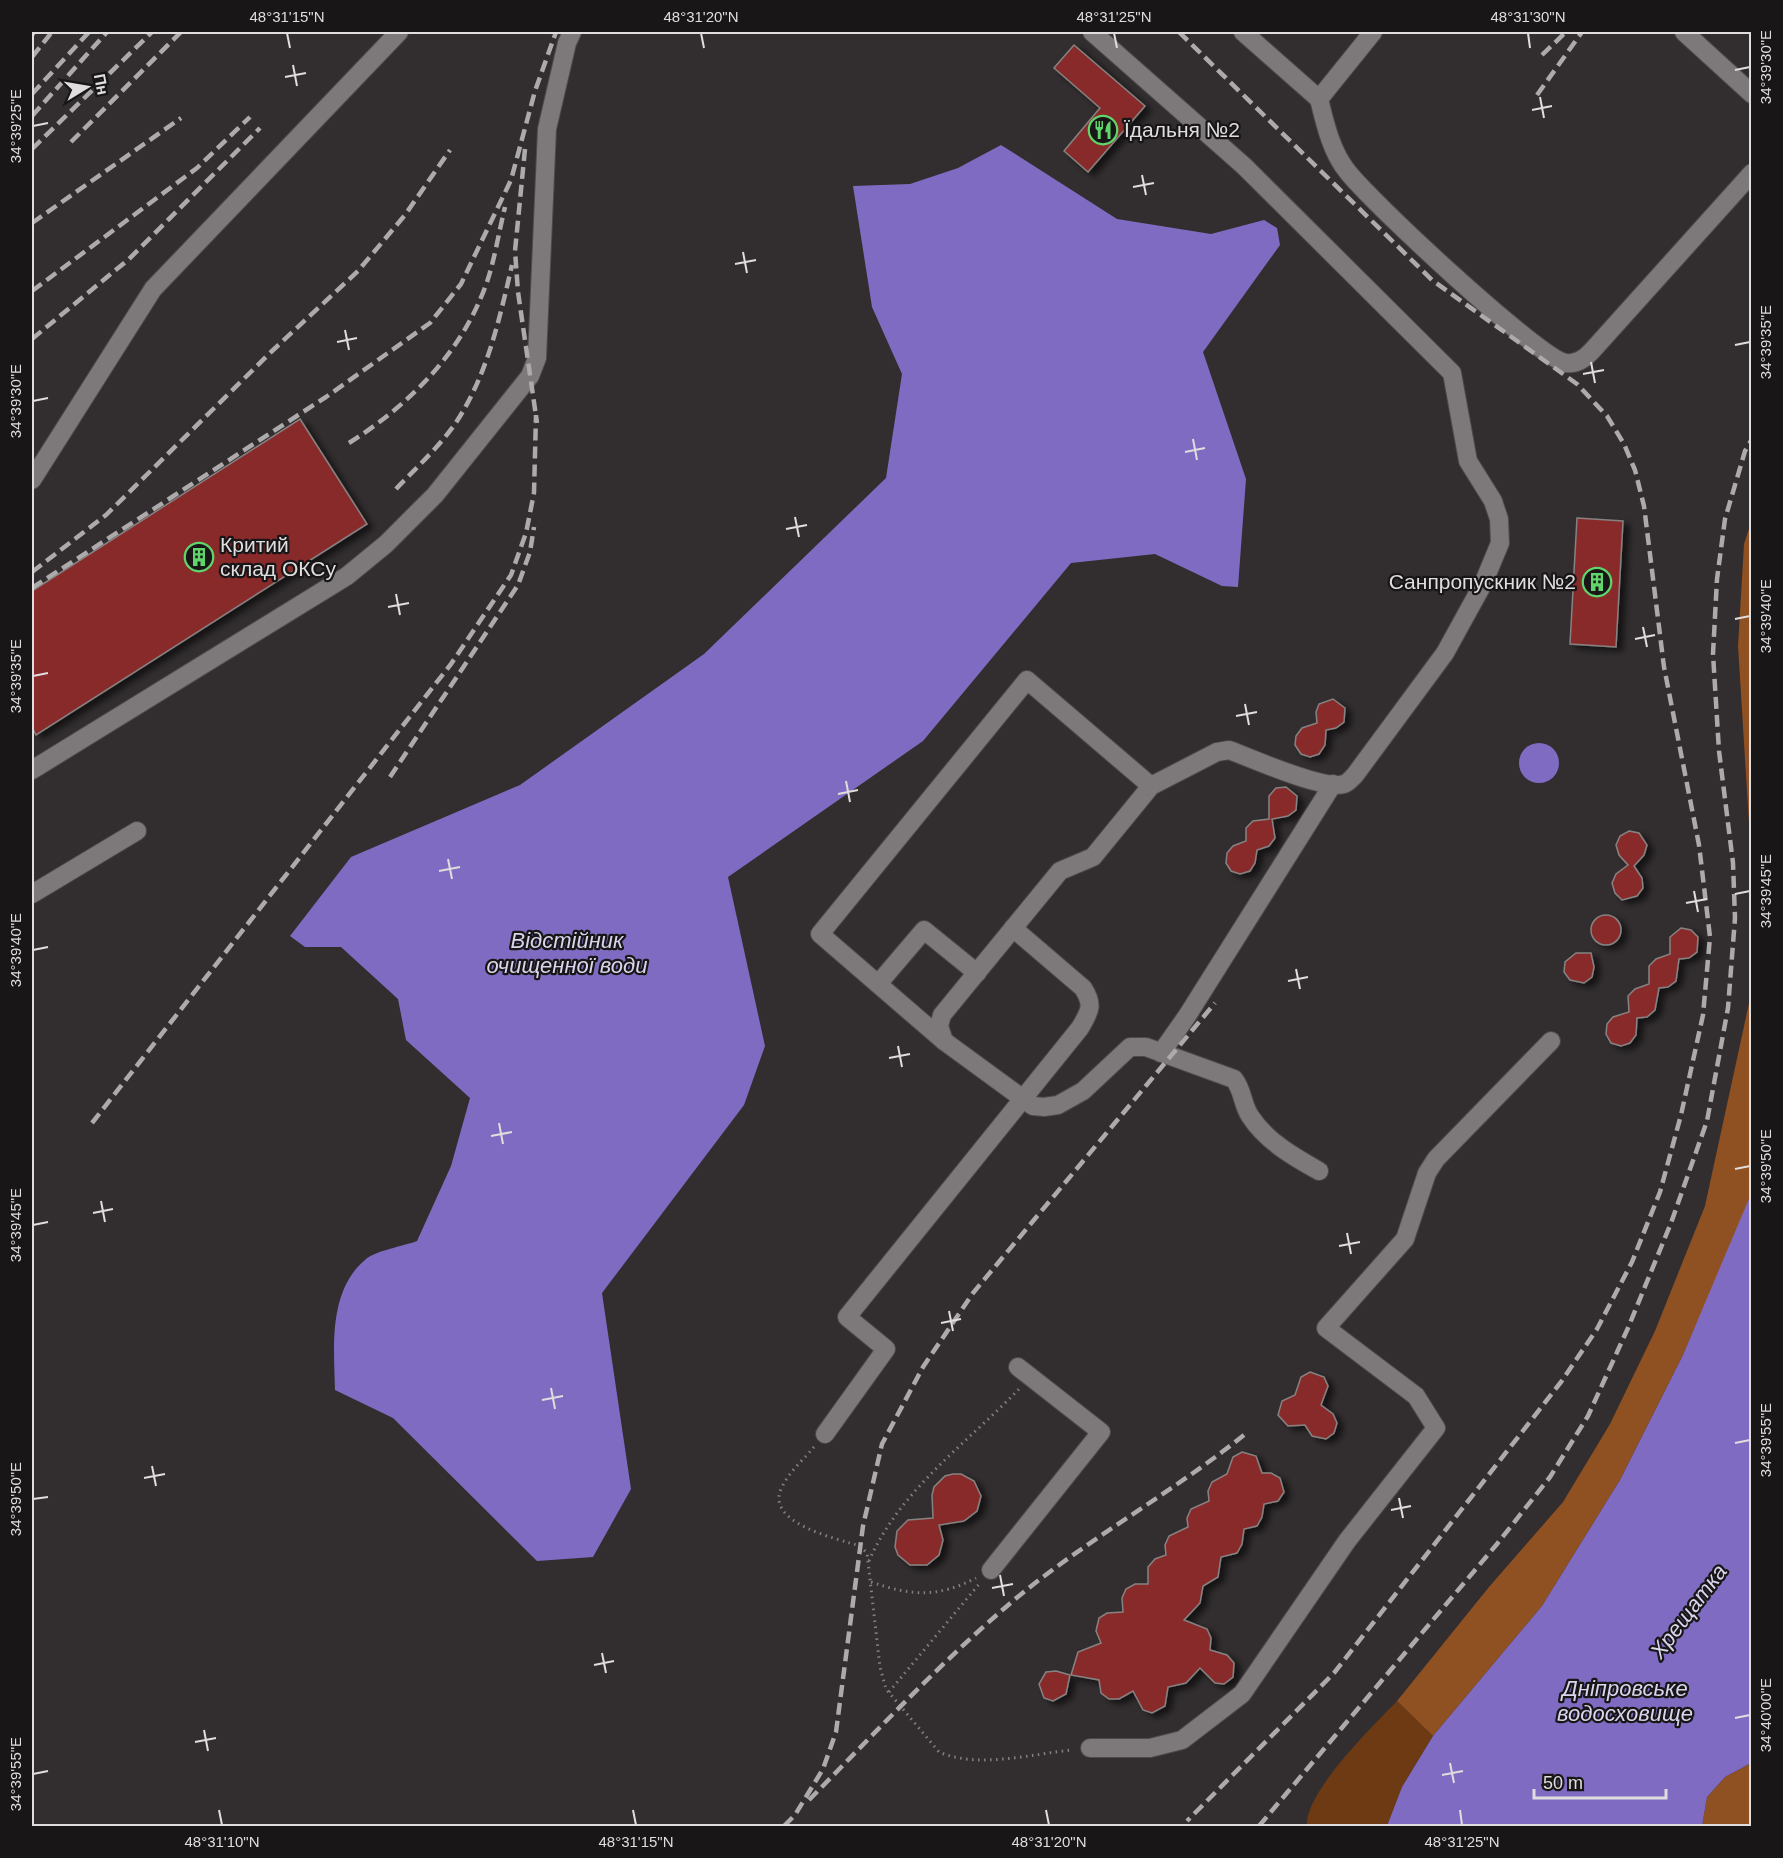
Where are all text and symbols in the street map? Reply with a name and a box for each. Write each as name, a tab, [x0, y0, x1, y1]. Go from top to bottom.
text: 48°31'15"N	[249, 8, 325, 25]
text: 48°31'20"N	[663, 8, 739, 25]
text: 48°31'25"N	[1076, 8, 1152, 25]
text: 48°31'30"N	[1490, 8, 1566, 25]
text: 34°39'30"E	[1757, 30, 1774, 104]
north arrow	[57, 57, 117, 117]
text: Пн	[91, 72, 112, 96]
text: 34°39'25"E	[7, 89, 24, 163]
restaurant icon: Їдальня №2	[1087, 114, 1119, 146]
place label: Їдальня №2	[1124, 118, 1240, 141]
text: 34°39'35"E	[1757, 305, 1774, 379]
text: 34°39'30"E	[7, 364, 24, 438]
place label: Критий склад ОКСу	[220, 533, 336, 580]
building icon: Критий склад ОКСу	[183, 541, 215, 573]
building icon: Санпропускник №2	[1581, 566, 1613, 598]
place label: Санпропускник №2	[1389, 570, 1576, 593]
text: 34°39'40"E	[1757, 579, 1774, 653]
text: 34°39'35"E	[7, 639, 24, 713]
text: 34°39'45"E	[1757, 854, 1774, 928]
text: 34°39'40"E	[7, 913, 24, 987]
water label: Відстійник очищенної води	[487, 928, 647, 978]
text: 34°39'50"E	[1757, 1129, 1774, 1203]
text: 34°39'45"E	[7, 1188, 24, 1262]
text: 34°39'55"E	[1757, 1403, 1774, 1477]
text: 34°39'50"E	[7, 1462, 24, 1536]
water label: Хрещатка	[1644, 1559, 1732, 1664]
water label: Дніпровське водосховище	[1557, 1676, 1693, 1726]
text: 34°40'00"E	[1757, 1678, 1774, 1752]
text: 34°39'55"E	[7, 1737, 24, 1811]
scale bar	[1534, 1762, 1666, 1800]
text: 50 m	[1543, 1773, 1583, 1793]
text: 48°31'10"N	[184, 1833, 260, 1850]
text: 48°31'15"N	[598, 1833, 674, 1850]
text: 48°31'20"N	[1011, 1833, 1087, 1850]
text: 48°31'25"N	[1424, 1833, 1500, 1850]

